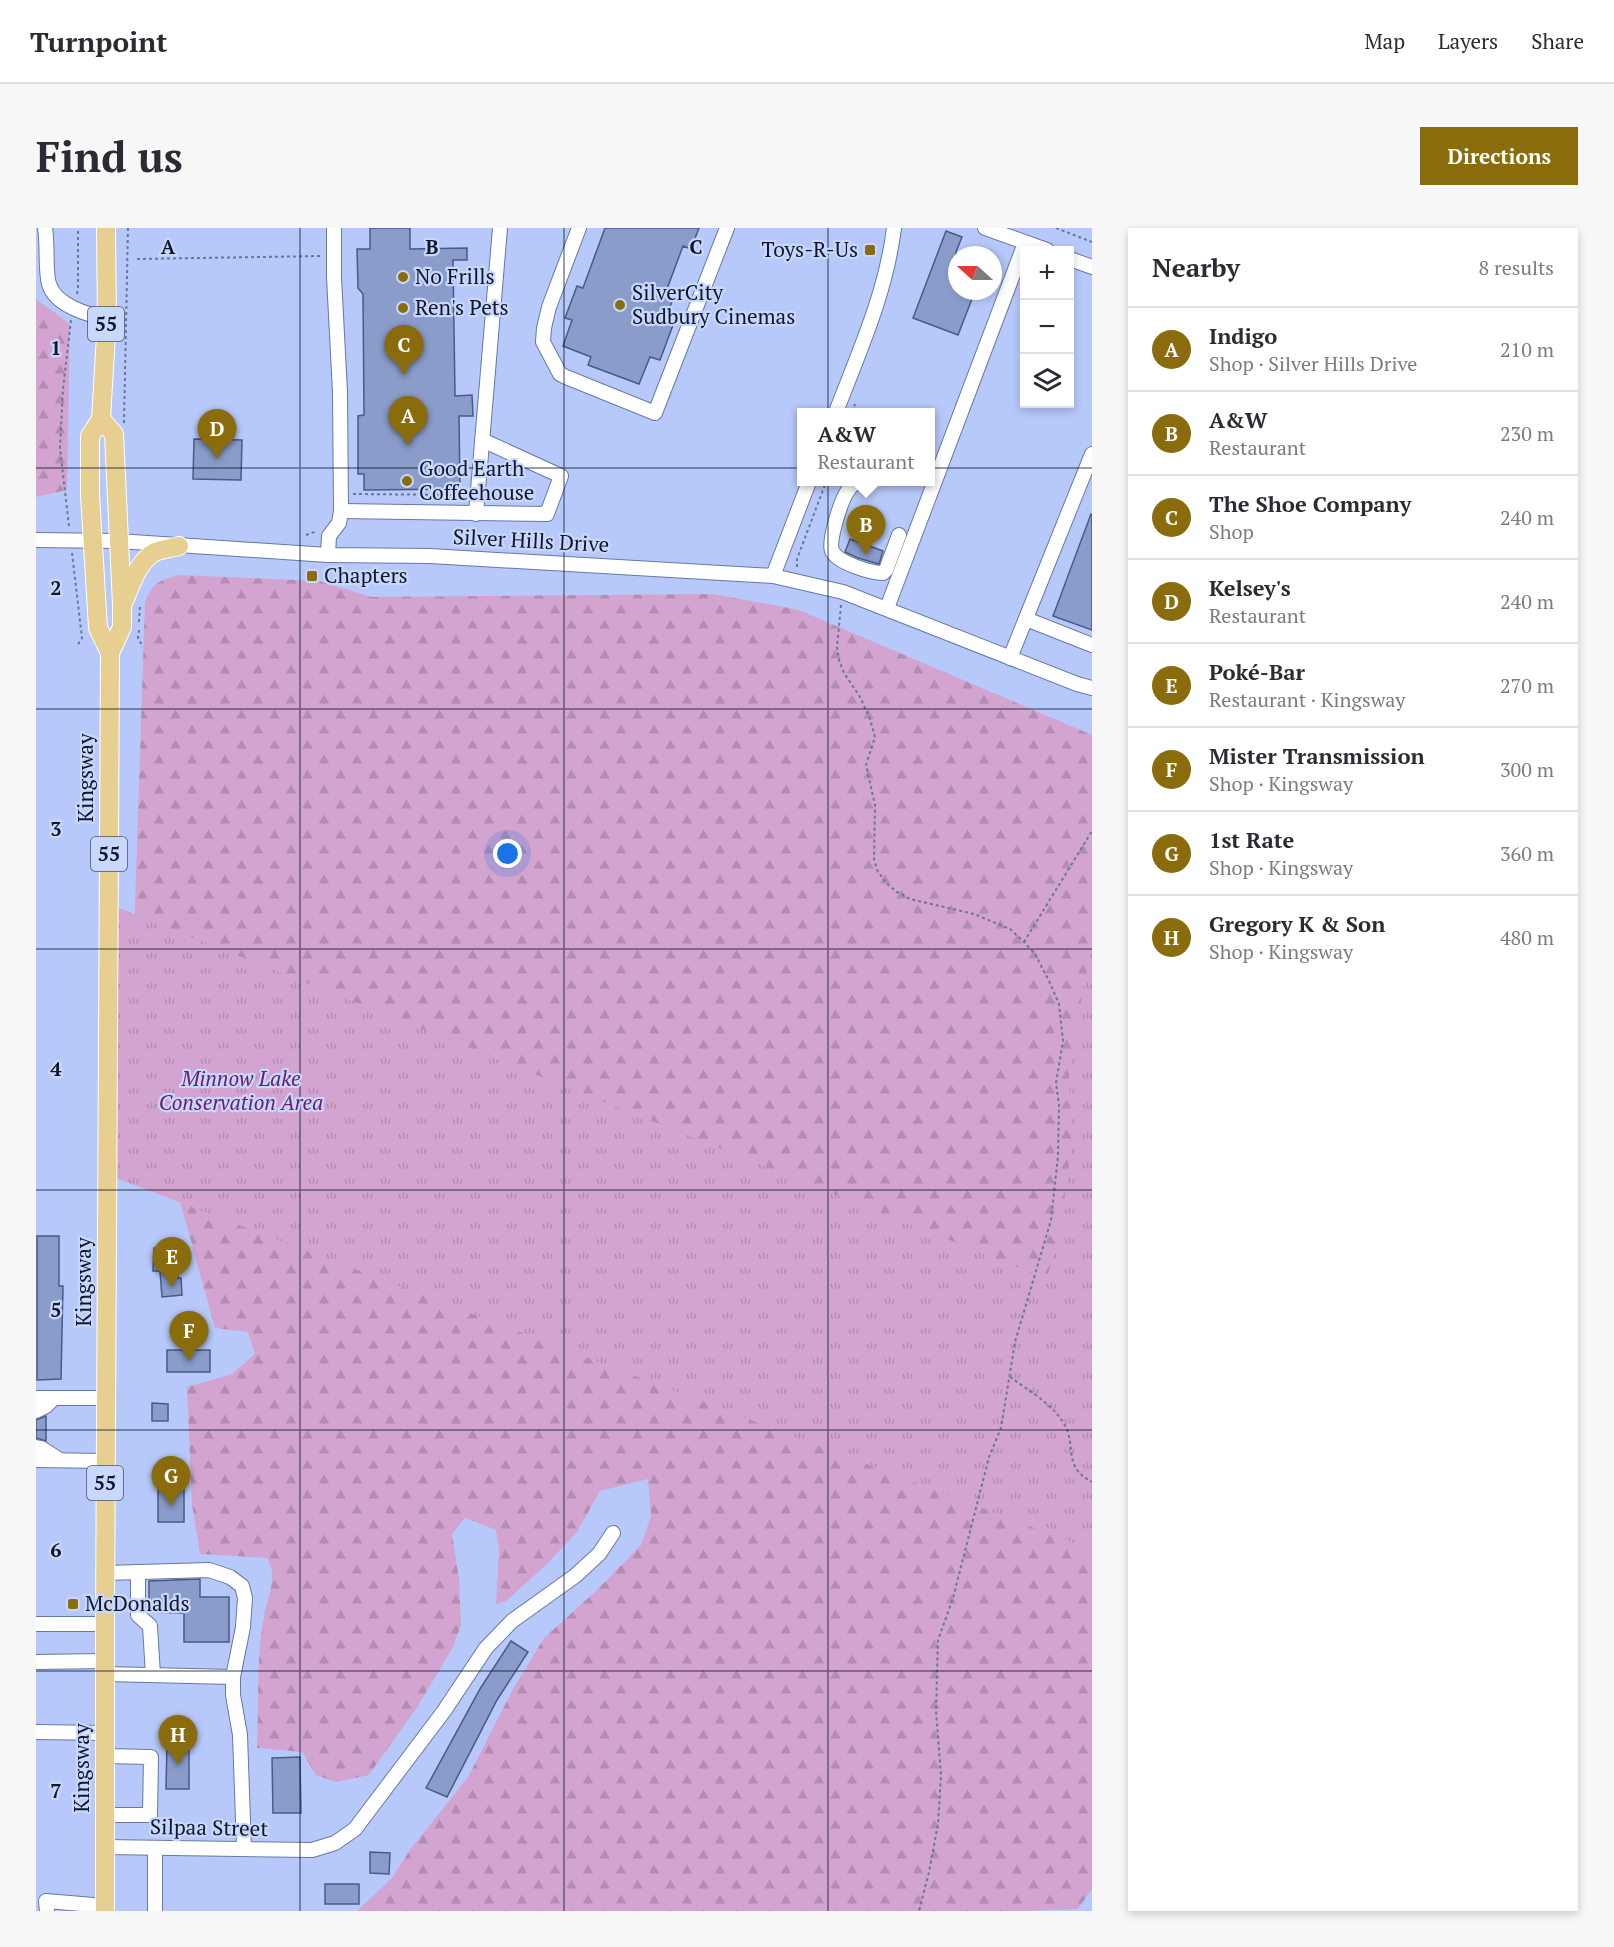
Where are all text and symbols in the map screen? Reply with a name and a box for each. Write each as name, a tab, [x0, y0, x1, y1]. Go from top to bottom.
text: Turnpoint	[30, 23, 168, 60]
text: Map	[1364, 27, 1405, 55]
text: Layers	[1438, 27, 1498, 55]
text: Share	[1531, 27, 1584, 55]
button: Directions	[1420, 127, 1578, 185]
text: Find us	[36, 128, 183, 184]
text: A	[161, 233, 176, 260]
text: B	[426, 233, 439, 260]
text: C	[689, 233, 703, 260]
place label: Toys-R-Us	[762, 235, 858, 263]
marker: Toys-R-Us	[863, 243, 877, 257]
north arrow	[948, 246, 1002, 300]
map controls	[1020, 246, 1074, 408]
button: +	[1020, 246, 1074, 300]
text: Nearby	[1152, 250, 1240, 284]
text: 8 results	[1479, 254, 1554, 281]
place label: No Frills	[415, 262, 495, 290]
marker: No Frills	[396, 270, 410, 284]
place label: SilverCity Sudbury Cinemas	[632, 278, 795, 330]
place label: Ren's Pets	[415, 293, 509, 321]
marker: SilverCity Sudbury Cinemas	[613, 298, 627, 312]
button: −	[1020, 300, 1074, 354]
marker: Ren's Pets	[396, 301, 410, 315]
road number: 55	[88, 307, 124, 341]
text: Indigo	[1209, 321, 1277, 350]
pin: C	[384, 326, 424, 375]
text: 1	[50, 334, 62, 361]
text: A	[1164, 336, 1179, 363]
text: 210 m	[1500, 336, 1554, 363]
text: Shop · Silver Hills Drive	[1209, 350, 1417, 377]
button: layers	[1020, 354, 1074, 408]
pin: A	[388, 396, 428, 446]
text: A&W	[1209, 405, 1267, 434]
popup	[797, 408, 935, 486]
pin: D	[198, 410, 237, 459]
text: A&W	[817, 419, 876, 448]
text: B	[1165, 420, 1178, 447]
text: 230 m	[1500, 420, 1554, 447]
text: Restaurant	[1209, 434, 1306, 461]
text: Restaurant	[817, 448, 915, 475]
place label: Good Earth Coffeehouse	[419, 454, 534, 506]
marker: Good Earth Coffeehouse	[400, 474, 414, 488]
text: The Shoe Company	[1209, 489, 1411, 518]
text: C	[1165, 504, 1178, 531]
text: 240 m	[1500, 504, 1554, 531]
pin: B	[846, 506, 886, 555]
text: Shop	[1209, 518, 1254, 545]
street label: Silver Hills Drive	[452, 522, 610, 558]
place label: Chapters	[324, 561, 408, 589]
marker: Chapters	[305, 569, 319, 583]
text: Kelsey's	[1209, 573, 1291, 602]
text: 2	[50, 574, 62, 601]
text: D	[1164, 588, 1179, 615]
text: 240 m	[1500, 588, 1554, 615]
text: Restaurant	[1209, 602, 1306, 629]
text: Poké-Bar	[1209, 657, 1305, 686]
text: E	[1165, 672, 1178, 699]
text: 270 m	[1500, 672, 1554, 699]
text: Restaurant · Kingsway	[1209, 686, 1405, 713]
street label: Kingsway	[71, 733, 99, 823]
text: Mister Transmission	[1209, 741, 1425, 770]
text: F	[1166, 756, 1177, 783]
text: 300 m	[1500, 756, 1554, 783]
text: Shop · Kingsway	[1209, 770, 1353, 797]
text: 3	[50, 815, 62, 842]
text: 1st Rate	[1209, 825, 1294, 854]
road number: 55	[91, 837, 127, 871]
your location	[493, 839, 522, 868]
text: G	[1164, 840, 1179, 867]
text: 360 m	[1500, 840, 1554, 867]
text: Shop · Kingsway	[1209, 854, 1353, 881]
text: Gregory K & Son	[1209, 909, 1385, 938]
text: H	[1164, 924, 1179, 951]
text: 480 m	[1500, 924, 1554, 951]
text: Shop · Kingsway	[1209, 938, 1353, 965]
text: 4	[50, 1055, 62, 1082]
park label: Minnow Lake Conservation Area	[159, 1064, 323, 1116]
street label: Kingsway	[69, 1237, 97, 1327]
pin: E	[152, 1238, 192, 1287]
text: 5	[50, 1296, 62, 1323]
pin: F	[170, 1312, 208, 1361]
pin: G	[152, 1456, 190, 1506]
road number: 55	[87, 1466, 123, 1500]
text: 6	[50, 1536, 62, 1563]
place label: McDonalds	[85, 1589, 190, 1617]
marker: McDonalds	[66, 1597, 80, 1611]
pin: H	[158, 1716, 198, 1765]
street label: Kingsway	[67, 1723, 95, 1813]
text: 7	[50, 1777, 62, 1804]
street label: Silpaa Street	[150, 1812, 269, 1842]

